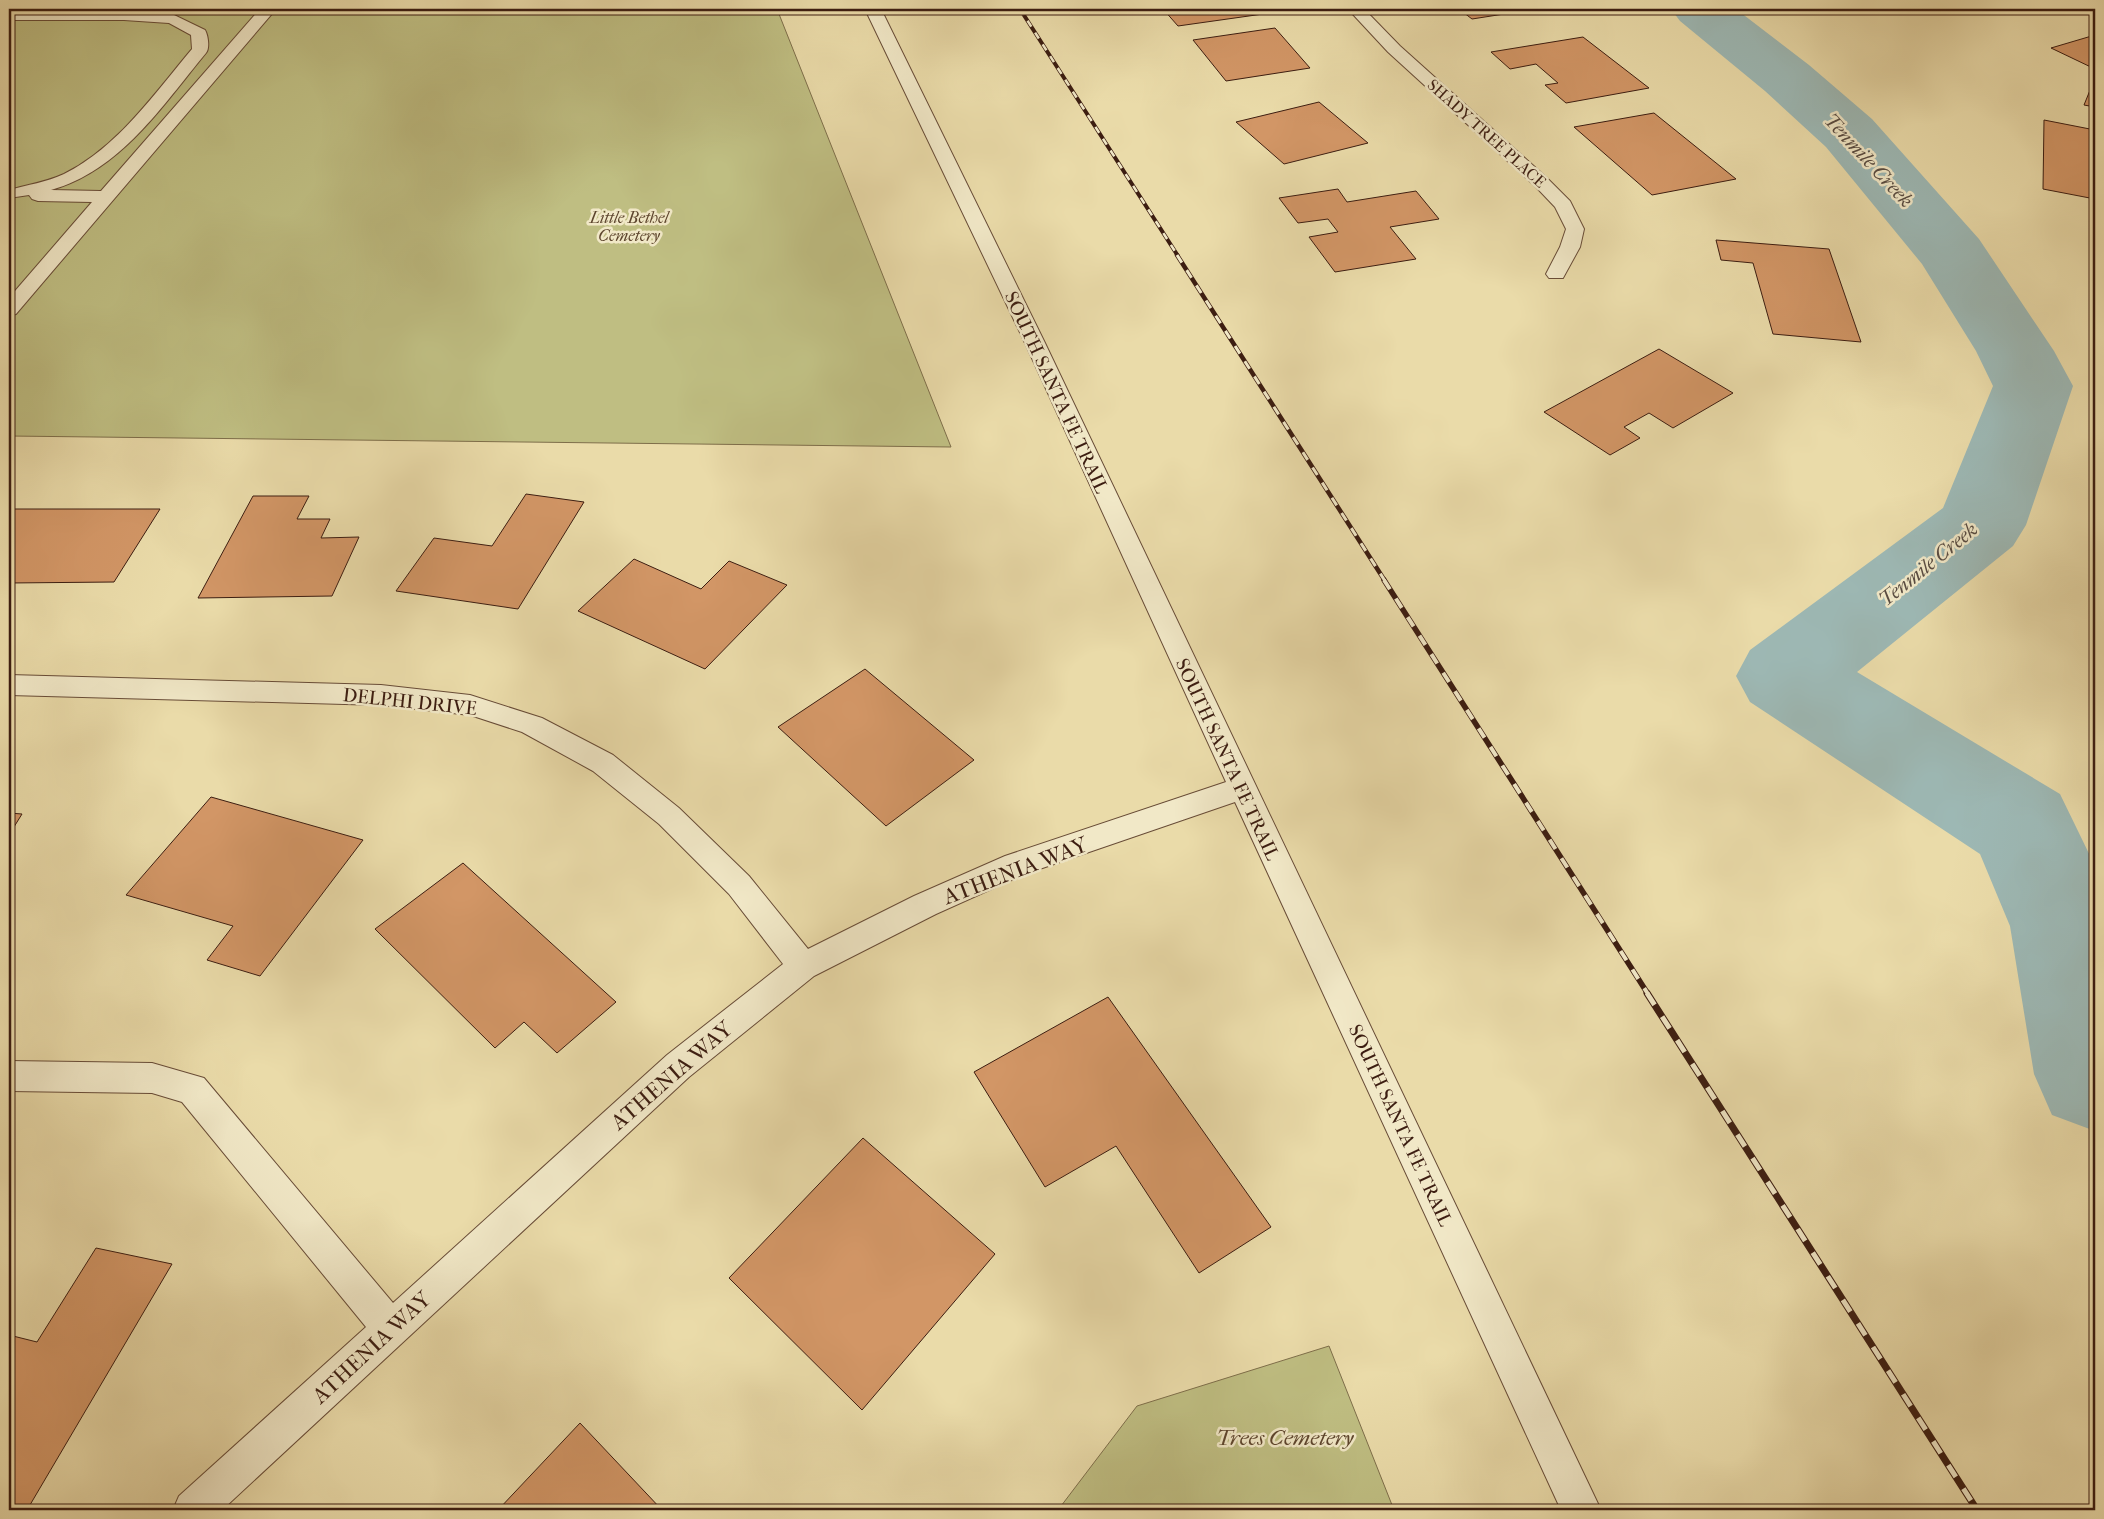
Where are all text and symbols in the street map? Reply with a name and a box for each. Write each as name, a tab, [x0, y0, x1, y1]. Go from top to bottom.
street label: SHADY TREE PLACE	[1424, 75, 1550, 192]
water label: Tenmile Creek	[1819, 109, 1918, 212]
park label: Little Bethel Cemetery	[589, 208, 670, 245]
street label: SOUTH SANTA FE TRAIL	[1000, 288, 1113, 497]
water label: Tenmile Creek	[1875, 518, 1982, 611]
street label: SOUTH SANTA FE TRAIL	[1171, 655, 1284, 864]
street label: DELPHI DRIVE	[342, 684, 478, 720]
street label: ATHENIA WAY	[939, 831, 1092, 911]
street label: ATHENIA WAY	[605, 1015, 738, 1136]
street label: SOUTH SANTA FE TRAIL	[1344, 1021, 1457, 1230]
street label: ATHENIA WAY	[306, 1286, 437, 1410]
park label: Trees Cemetery	[1216, 1425, 1355, 1451]

